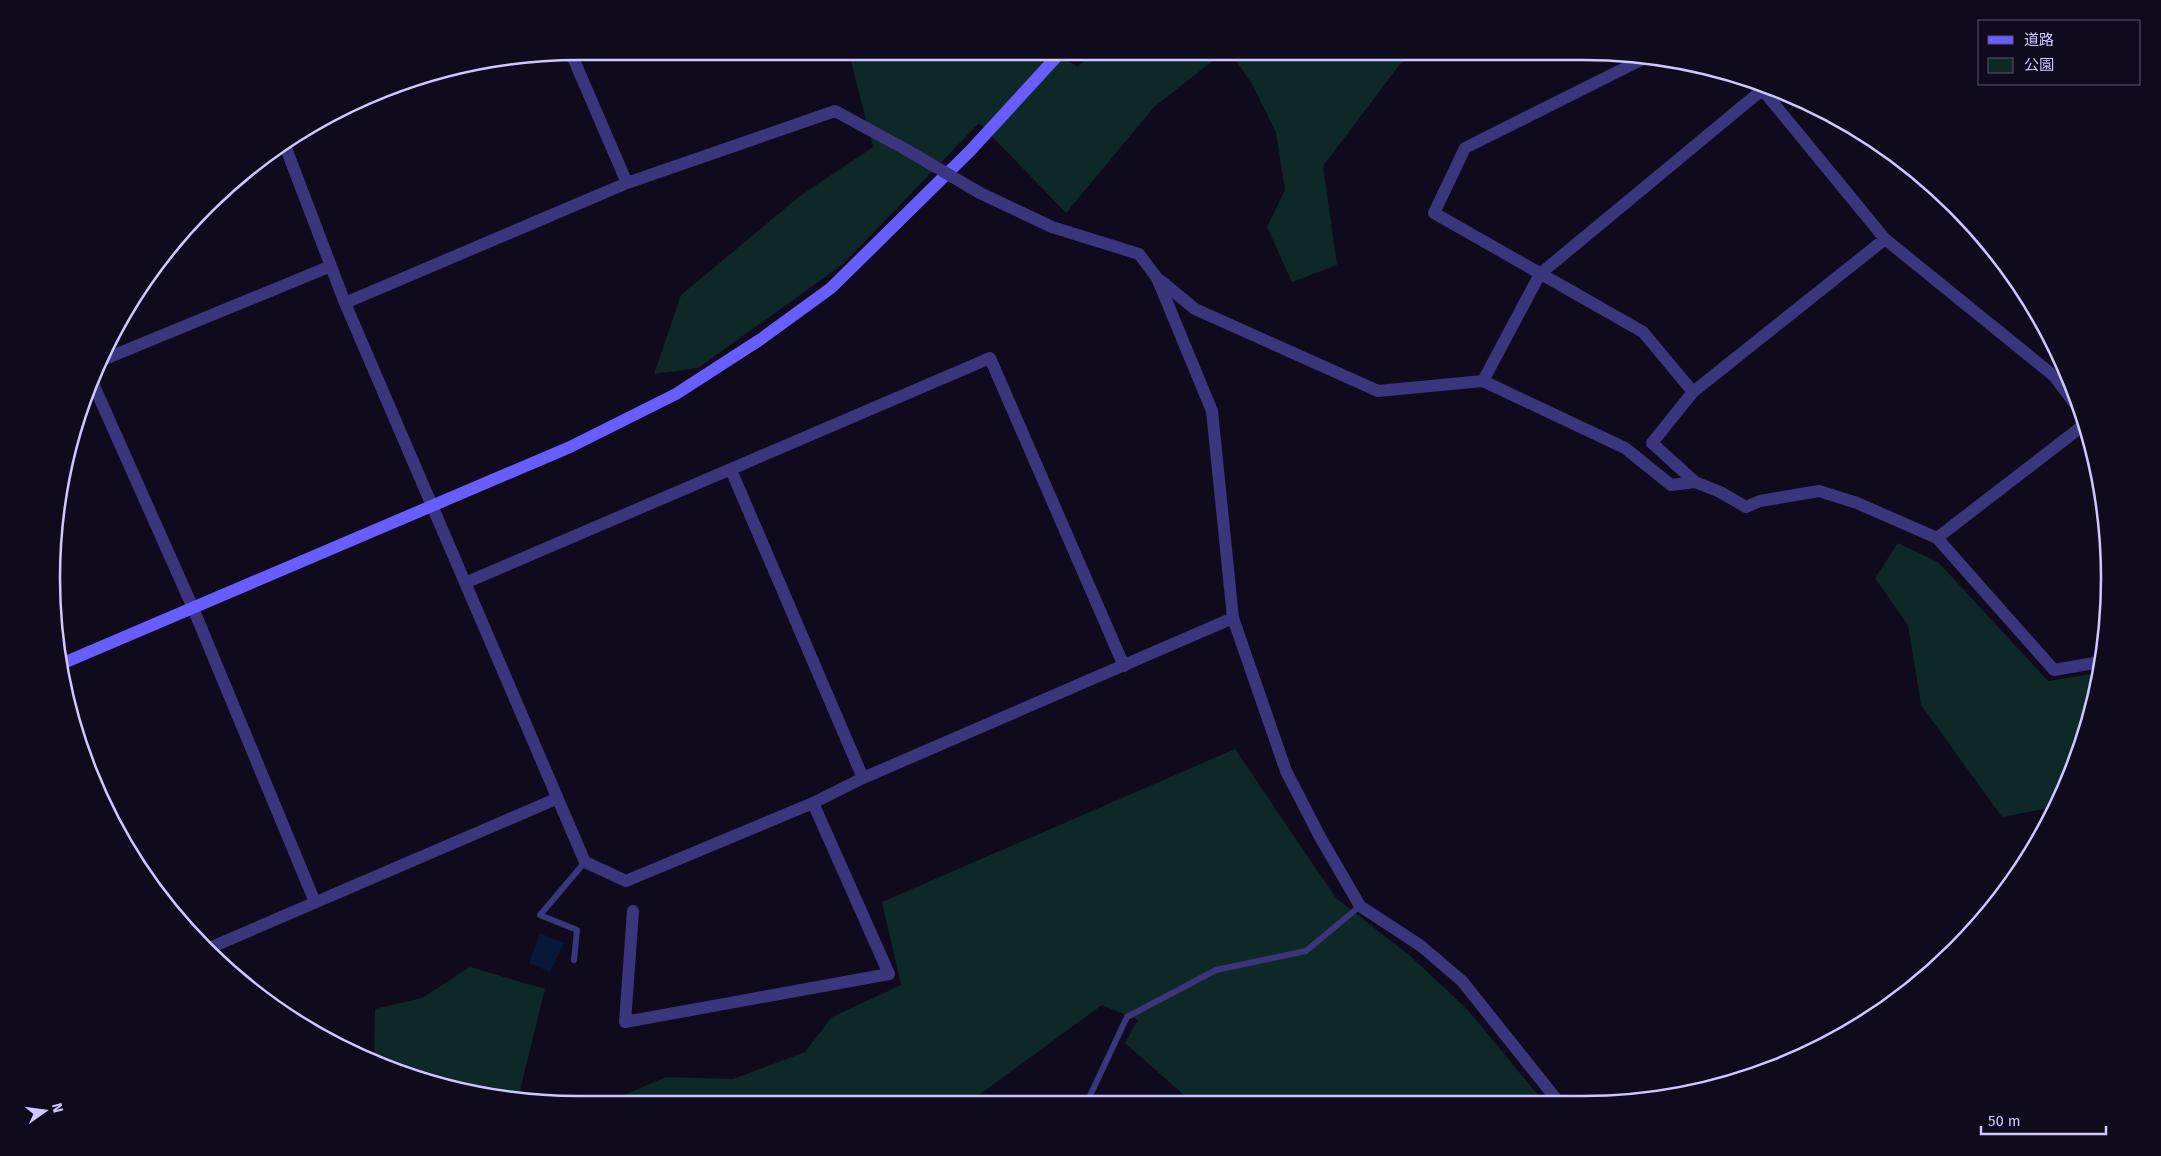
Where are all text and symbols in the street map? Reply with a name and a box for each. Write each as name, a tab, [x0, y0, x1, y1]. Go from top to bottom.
legend	[1978, 20, 2141, 85]
text: 道路	[2024, 31, 2054, 49]
text: 公園	[2024, 56, 2054, 74]
north arrow	[20, 1086, 70, 1136]
text: N	[48, 1101, 67, 1115]
scale bar	[1981, 1104, 2106, 1136]
text: 50 m	[1988, 1112, 2021, 1130]

